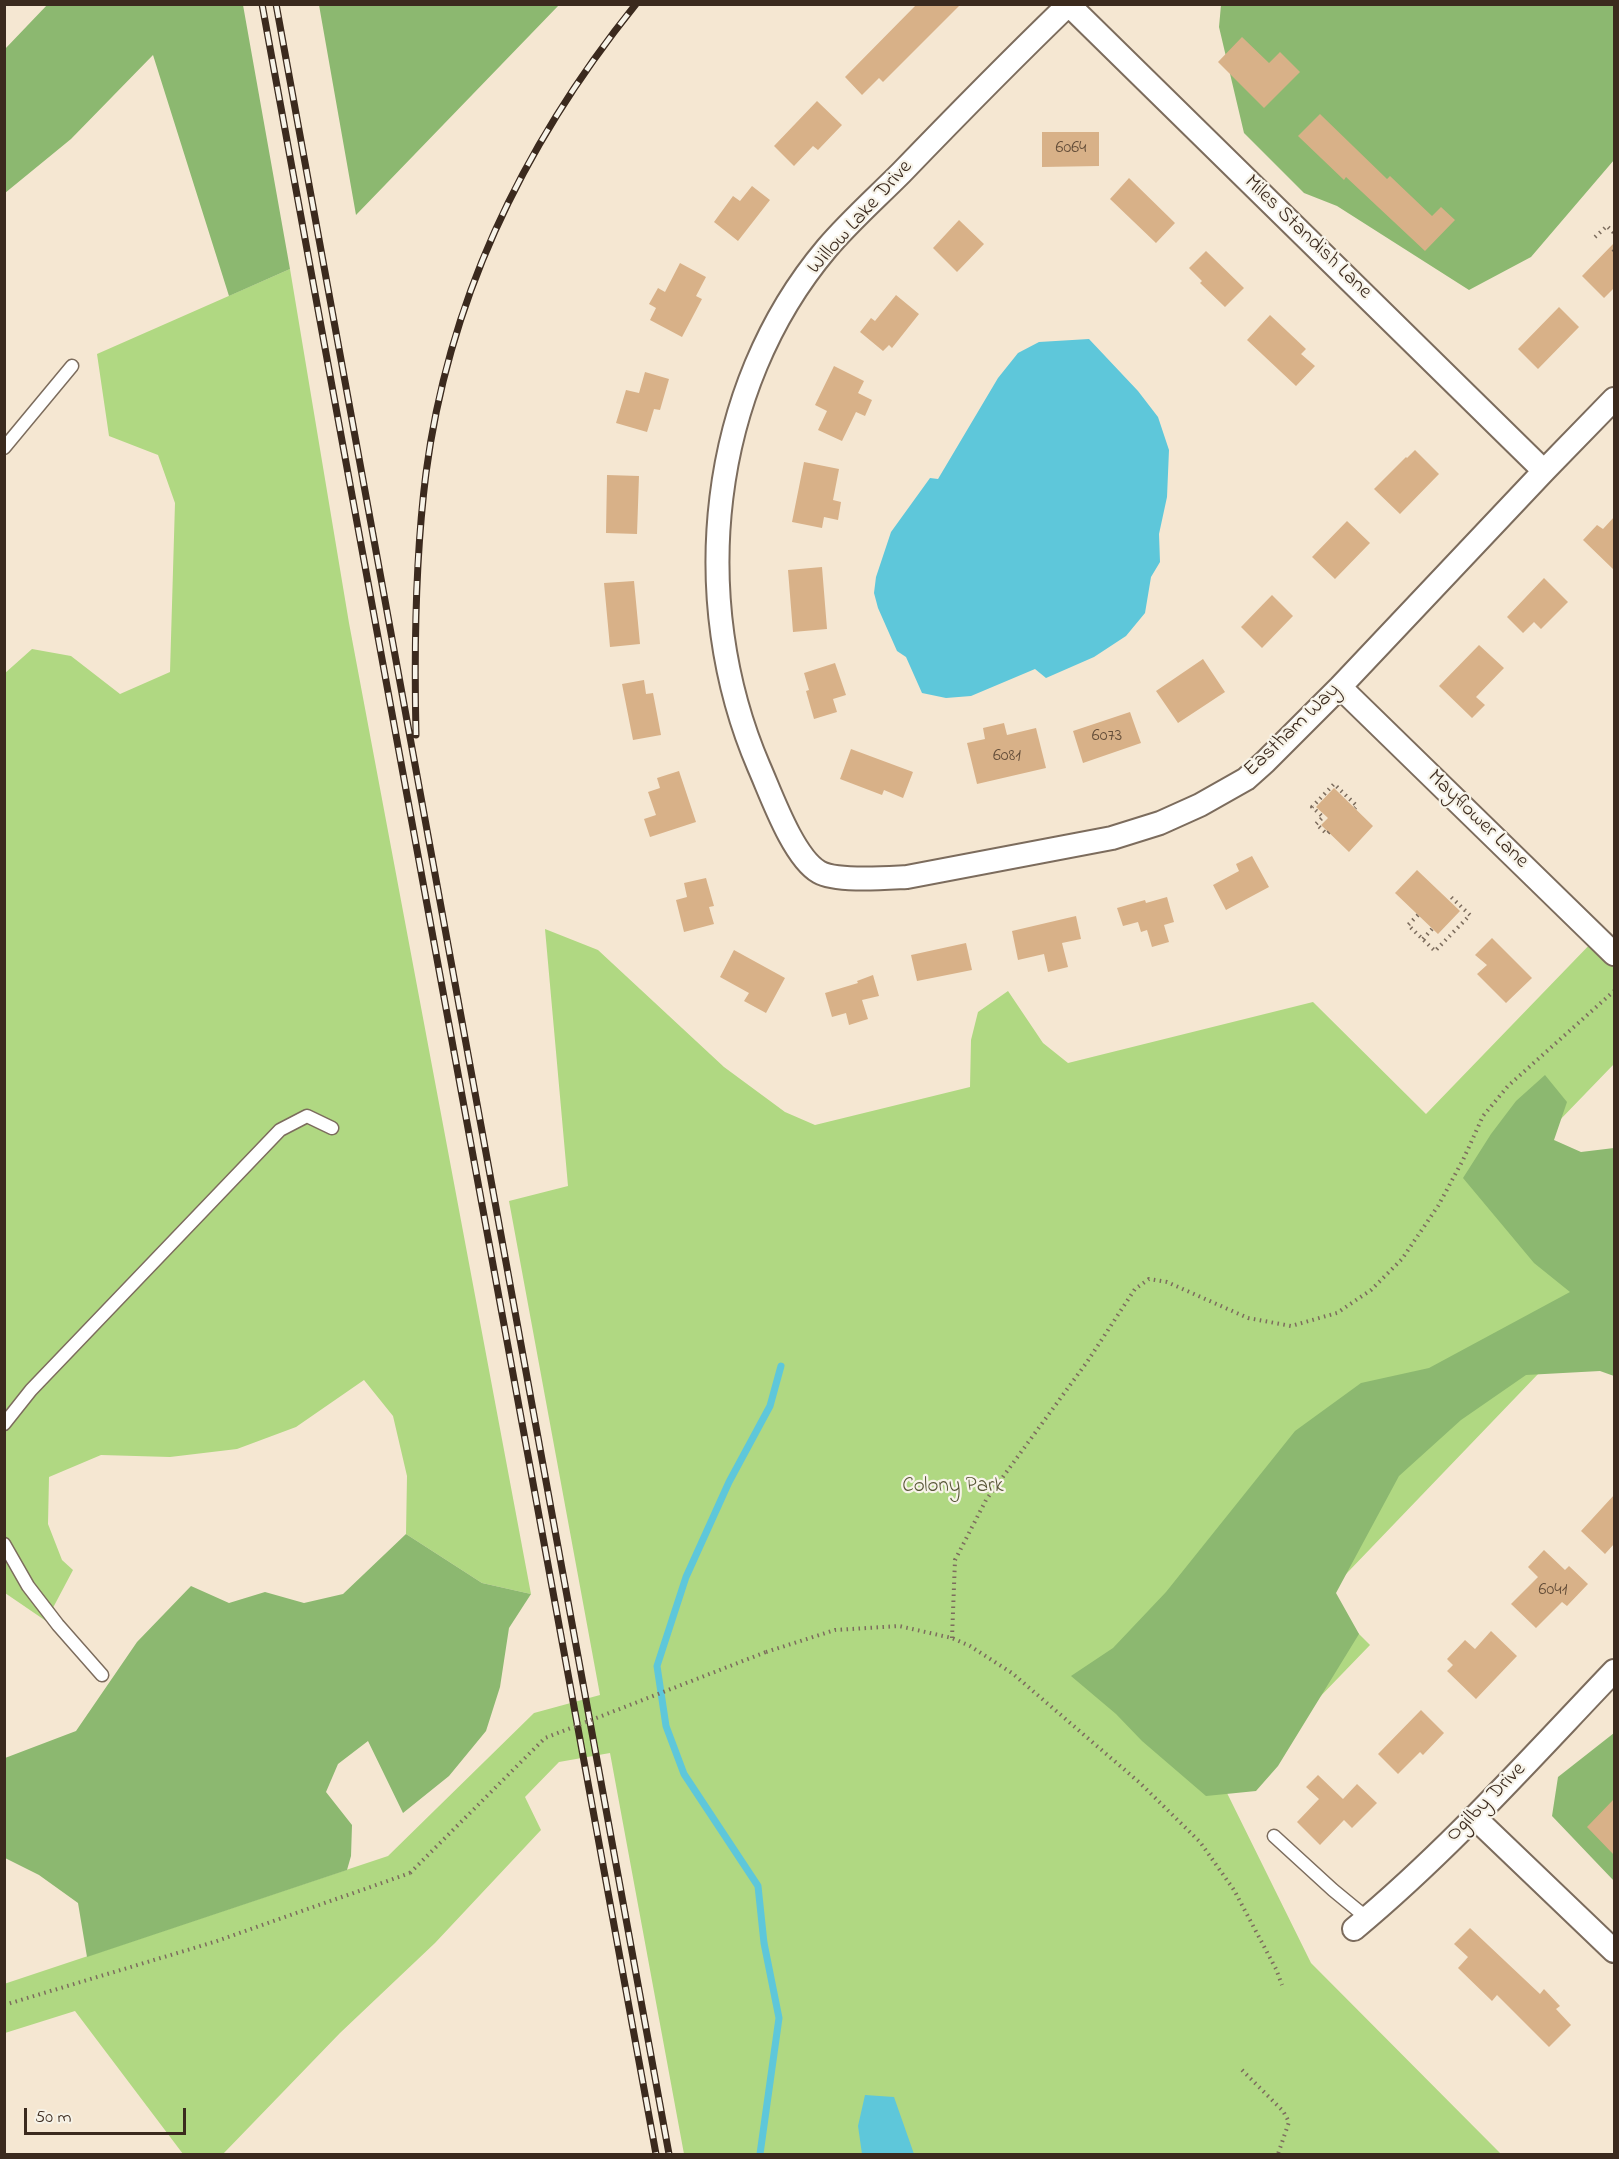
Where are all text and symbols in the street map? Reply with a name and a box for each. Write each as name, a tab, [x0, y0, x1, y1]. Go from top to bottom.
house number: 6064	[1055, 138, 1087, 160]
street label: Willow Lake Drive	[803, 156, 919, 280]
street label: Miles Standish Lane	[1238, 171, 1376, 305]
street label: Eastham Way	[1240, 679, 1346, 783]
house number: 6073	[1092, 726, 1122, 748]
house number: 6081	[993, 746, 1021, 768]
street label: Mayflower Lane	[1421, 765, 1533, 875]
park label: Colony Park	[902, 1475, 1004, 1501]
house number: 6041	[1539, 1580, 1567, 1602]
street label: Ogilby Drive	[1442, 1758, 1532, 1848]
scale bar	[27, 2096, 189, 2134]
text: 50 m	[35, 2105, 72, 2131]

